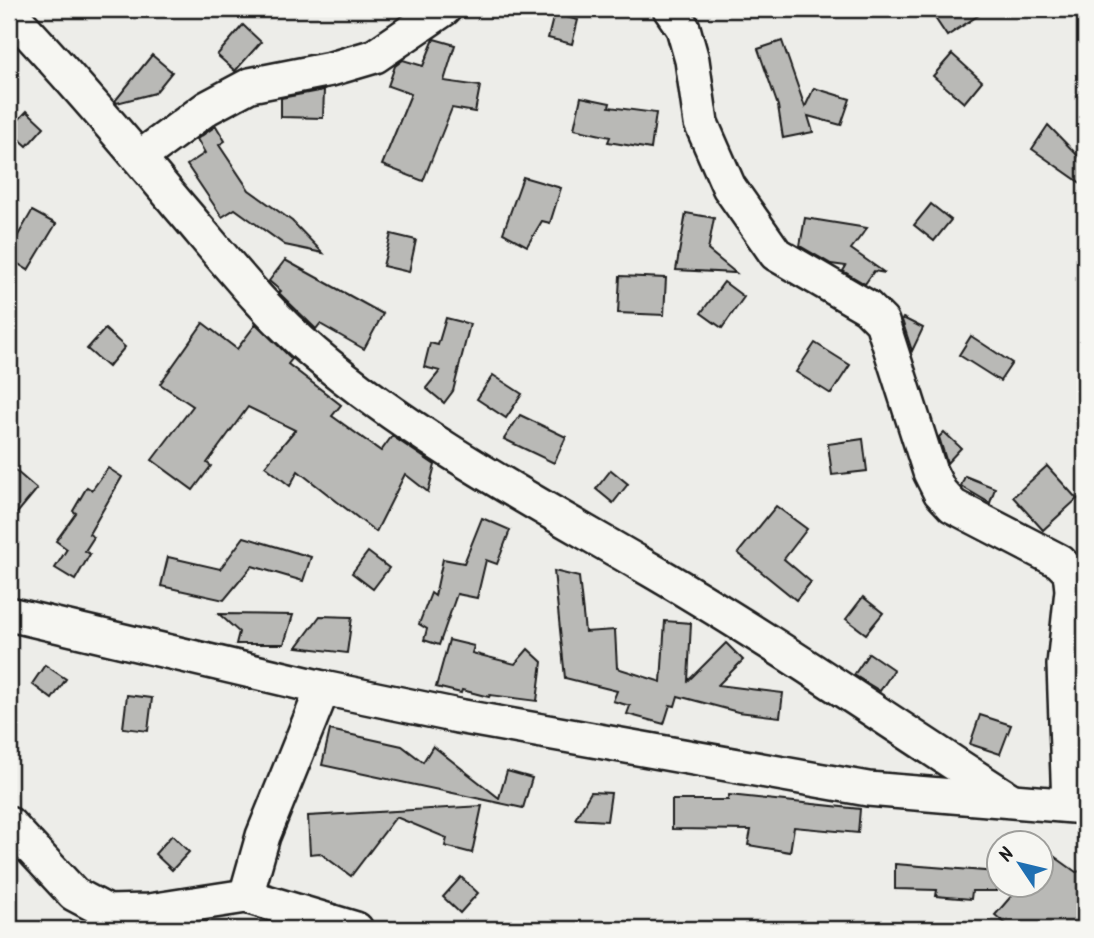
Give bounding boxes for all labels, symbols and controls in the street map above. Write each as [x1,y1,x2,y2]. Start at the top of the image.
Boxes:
north arrow [986,830,1056,900]
text: N [992,842,1023,869]

